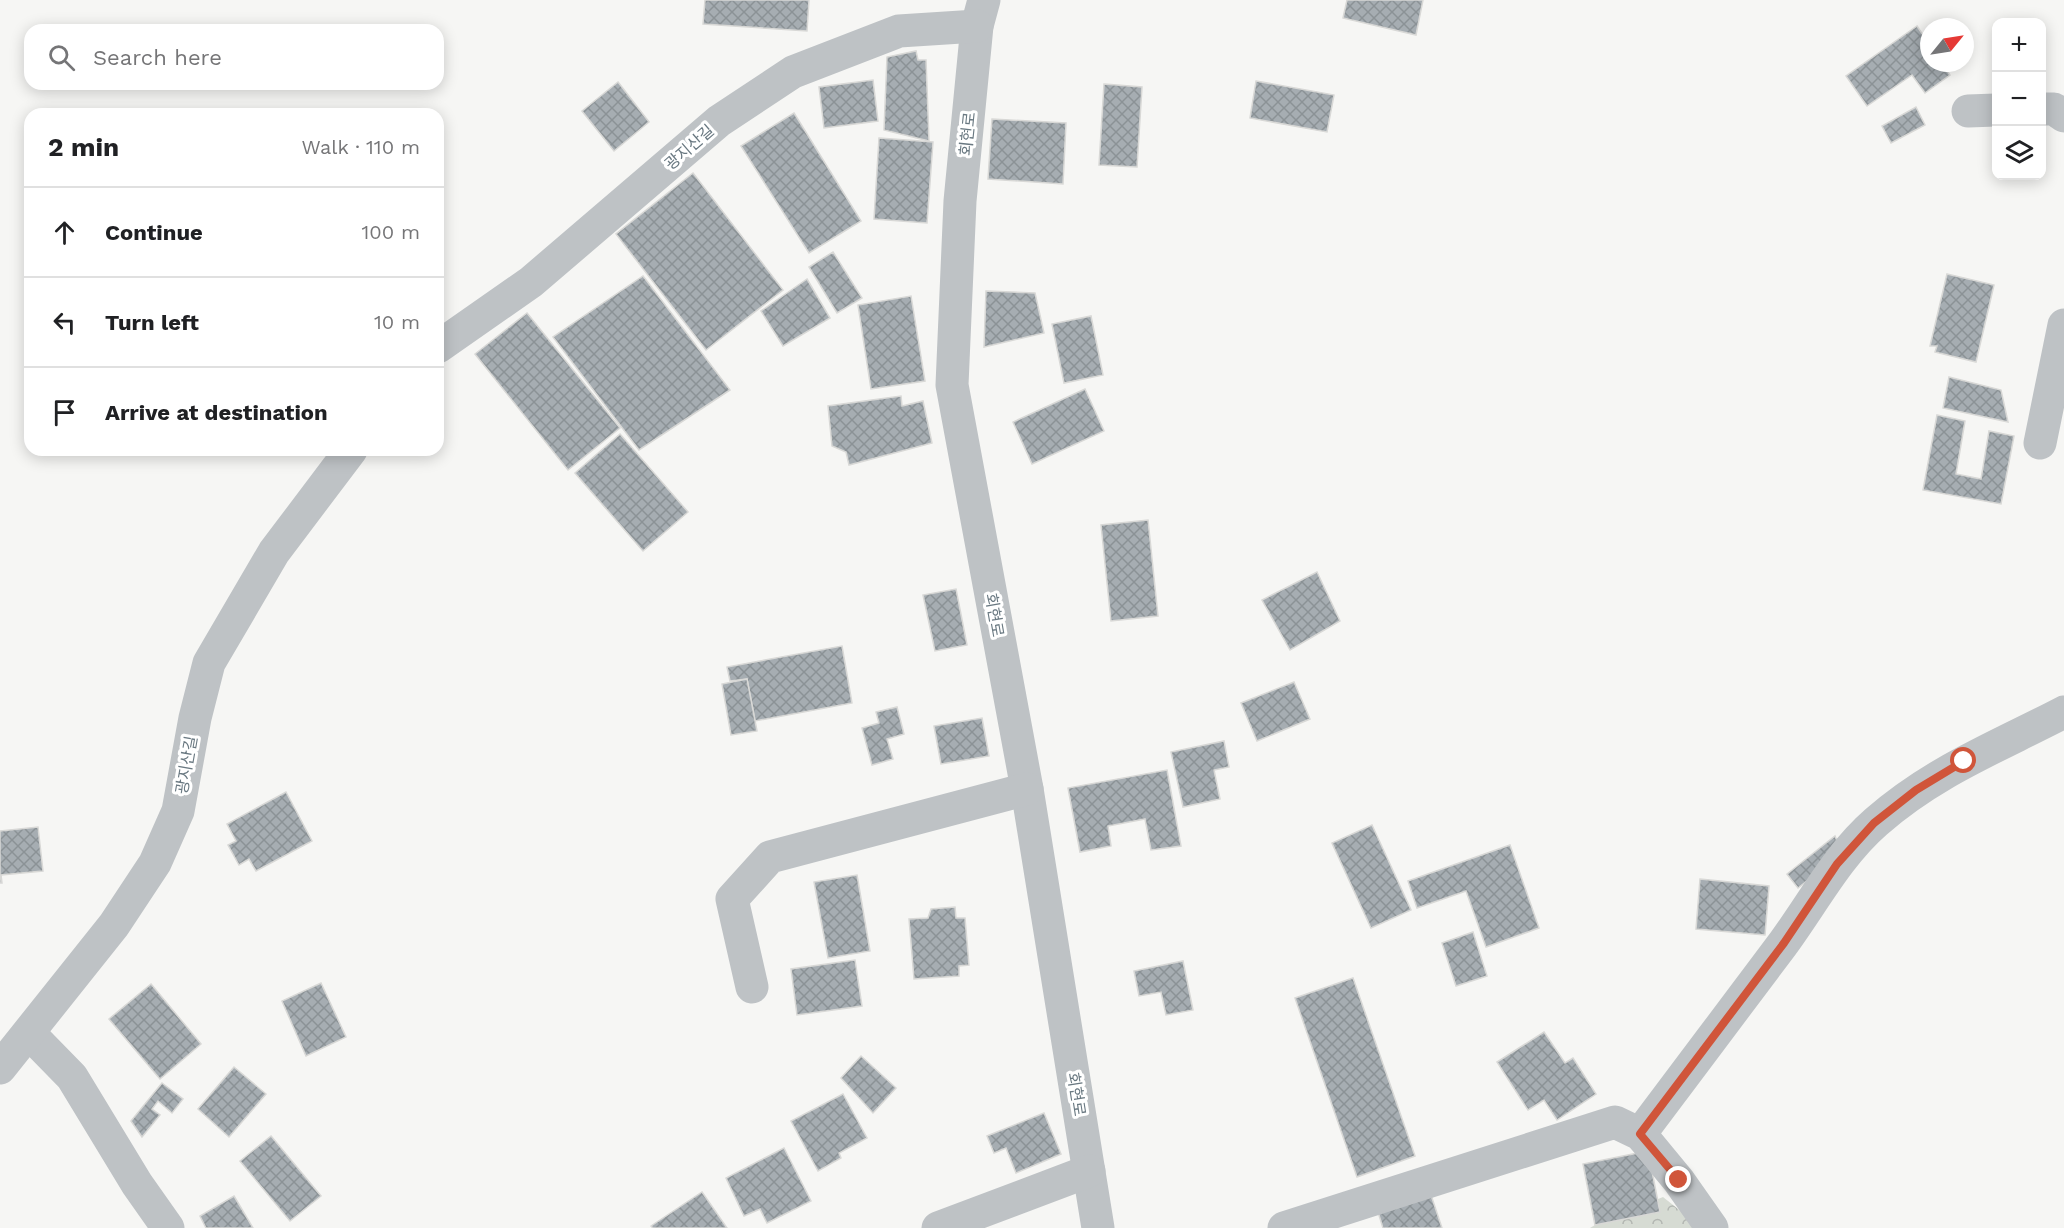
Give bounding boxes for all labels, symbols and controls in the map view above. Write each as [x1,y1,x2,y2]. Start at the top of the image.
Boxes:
north arrow [1920,18,1974,72]
map controls [1992,18,2046,180]
button: + [1992,18,2046,72]
search box [24,24,444,90]
icon: search [45,41,78,74]
text: Search here [93,45,222,70]
button: − [1992,72,2046,126]
street label: 회현로 [956,111,979,157]
street label: 광지산길 [661,121,718,174]
button: layers [1992,126,2046,180]
text: 2 min [48,132,119,162]
text: Walk · 110 m [302,135,420,159]
icon: ahead [48,216,81,249]
text: Continue [105,220,203,245]
text: 100 m [361,220,420,244]
icon: left [48,306,81,339]
text: Turn left [105,310,199,335]
text: 10 m [374,310,420,334]
icon: arrive [48,396,81,429]
text: Arrive at destination [105,400,328,425]
street label: 회현로 [981,592,1008,639]
street label: 광지산길 [172,734,201,796]
route start [1950,747,1976,773]
street label: 회현로 [1064,1071,1089,1118]
route end [1665,1166,1691,1192]

